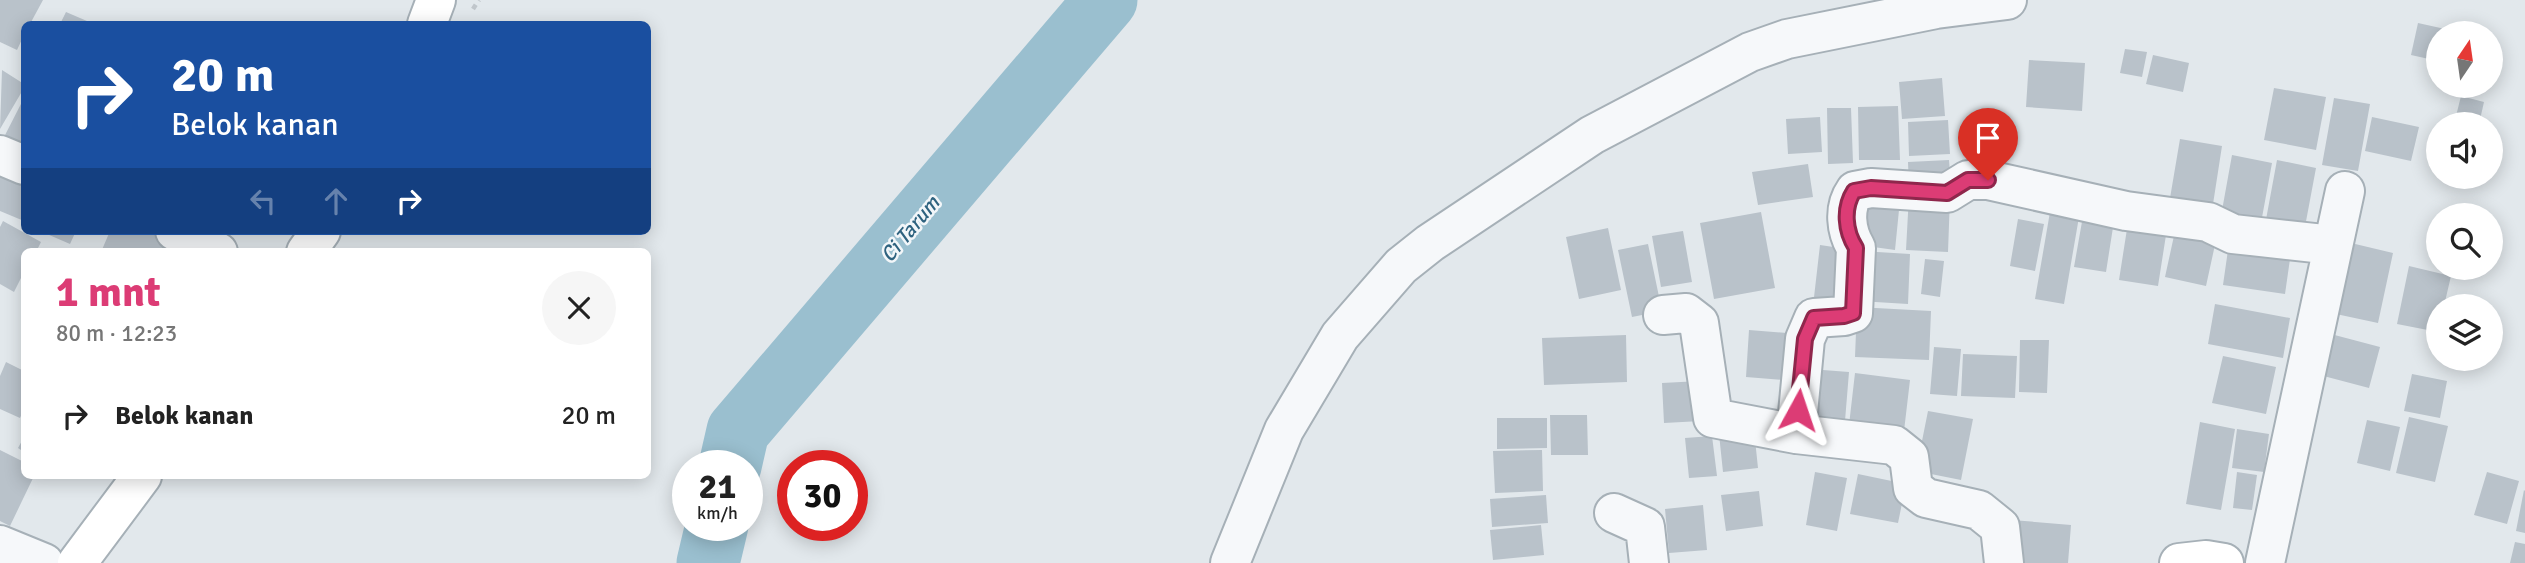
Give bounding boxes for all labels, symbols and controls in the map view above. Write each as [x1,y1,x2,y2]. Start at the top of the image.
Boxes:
north arrow [2426,21,2502,98]
map controls [2426,21,2503,371]
text: 20 m [171,45,274,105]
icon: right [56,49,147,140]
text: Belok kanan [171,105,339,144]
pin [1958,108,2018,180]
button: sound [2426,112,2503,189]
icon: arrive [1969,119,2007,157]
icon: left [244,182,282,220]
icon: ahead [317,182,355,220]
icon: right [390,182,428,220]
water label: Ci Tarum [875,190,946,267]
button: search [2426,203,2503,280]
text: 1 mnt [56,267,161,318]
button: close [542,271,616,345]
button: layers [2426,294,2503,371]
text: 80 m · 12:23 [56,319,177,348]
position arrow [1761,373,1835,447]
icon: right [56,397,94,435]
text: Belok kanan [115,400,253,432]
text: 20 m [561,400,616,432]
speed limit sign: 30 [777,450,868,541]
text: 21 [699,465,736,508]
text: km/h [697,502,738,524]

